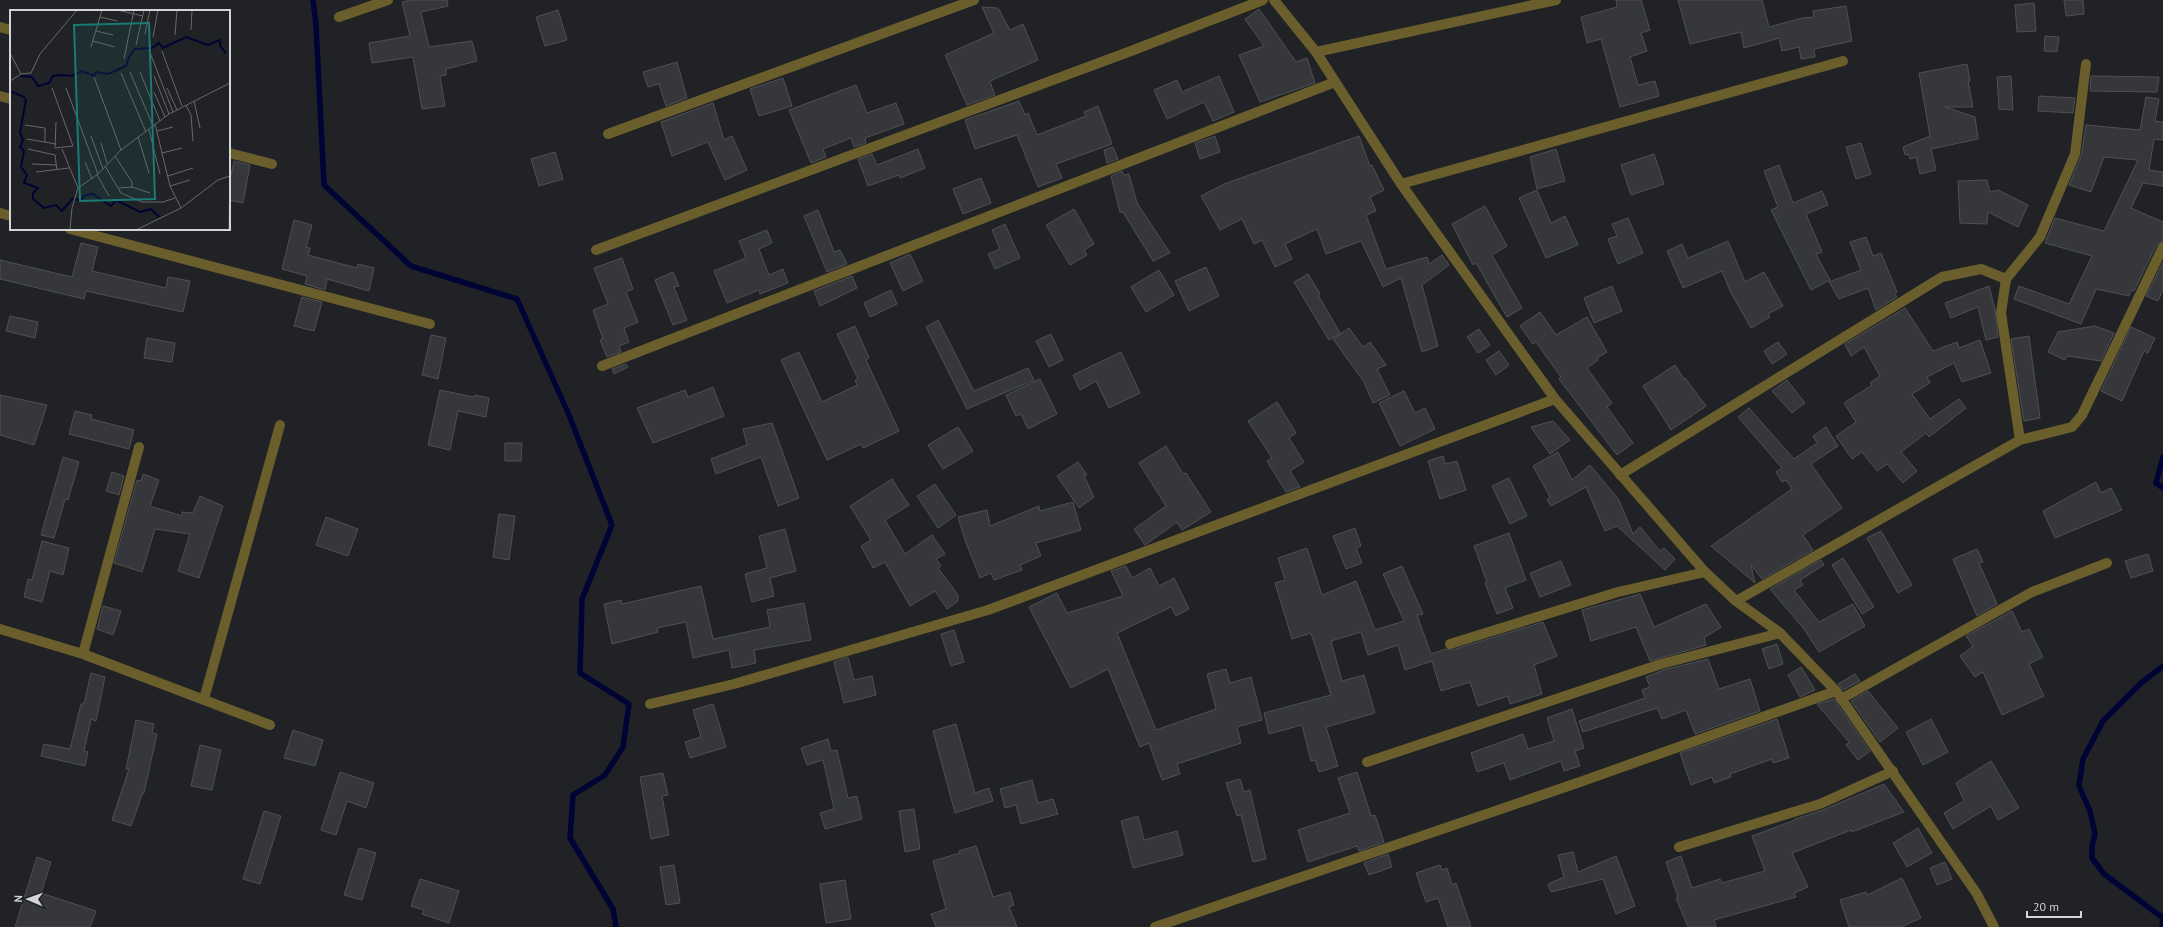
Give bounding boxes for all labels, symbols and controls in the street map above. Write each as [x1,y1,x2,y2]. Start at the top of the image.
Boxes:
inset map [10,10,230,230]
north arrow [8,879,48,919]
scale bar [2027,893,2081,919]
text: N [11,895,25,903]
text: 20 m [2033,899,2059,914]

